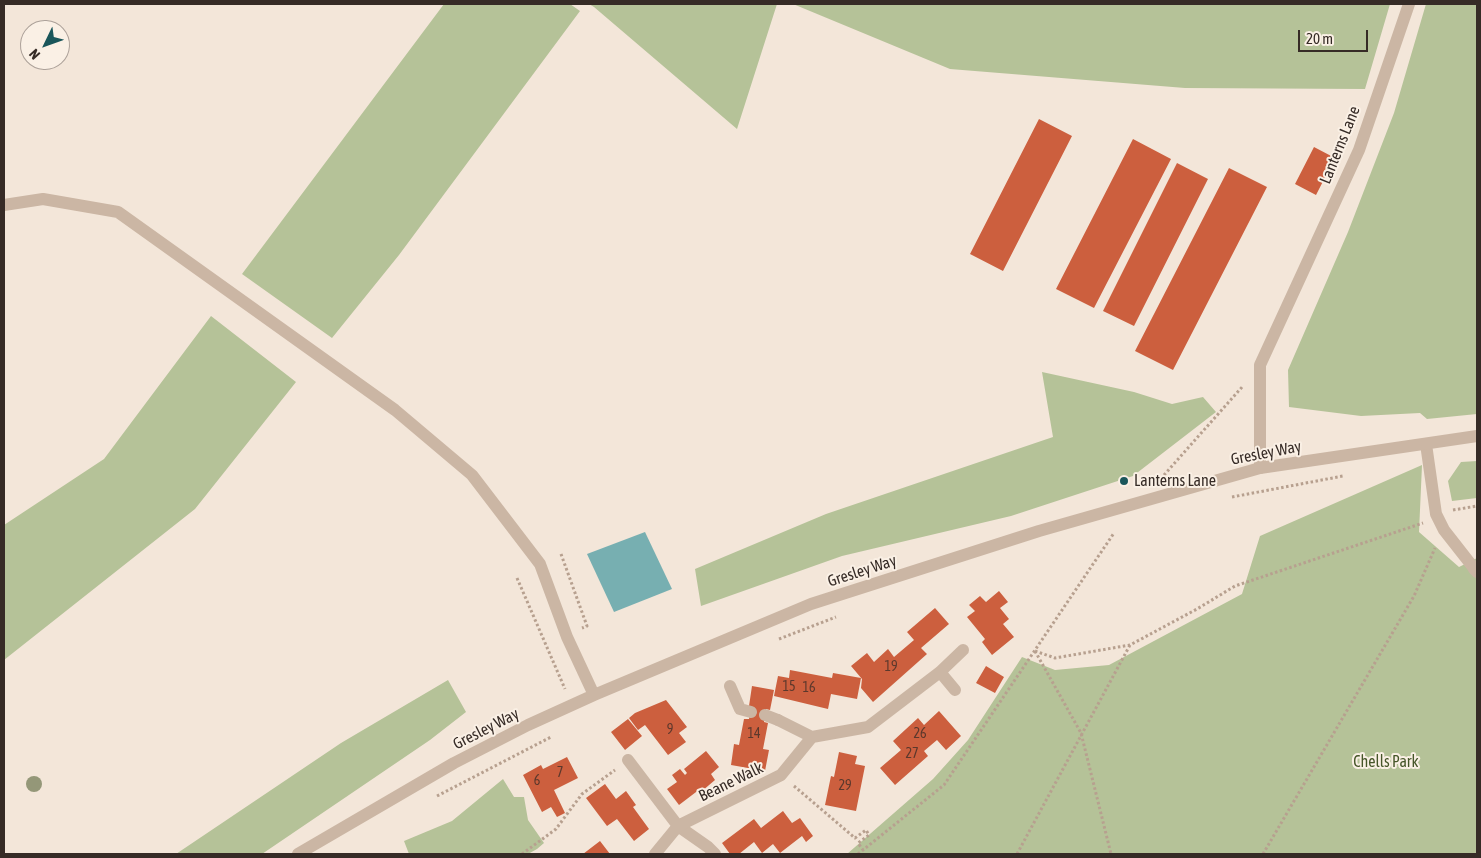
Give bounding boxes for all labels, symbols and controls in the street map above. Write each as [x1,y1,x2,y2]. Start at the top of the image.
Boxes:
north arrow [20,20,70,70]
scale bar [1301,20,1371,52]
text: 20 m [1306,30,1333,47]
text: N [26,46,43,63]
street label: Lanterns Lane [1316,103,1364,187]
street label: Gresley Way [1229,437,1303,469]
place label: Lanterns Lane [1134,471,1216,491]
marker: Lanterns Lane [1118,475,1130,487]
street label: Gresley Way [825,551,899,591]
house number: 19 [884,659,898,675]
house number: 15 [782,679,796,695]
house number: 16 [802,680,816,696]
street label: Gresley Way [450,704,522,754]
house number: 9 [667,722,673,738]
house number: 14 [747,726,761,742]
house number: 26 [913,726,927,742]
house number: 27 [905,746,919,762]
park label: Chells Park [1353,752,1419,772]
street label: Beane Walk [696,758,766,806]
house number: 7 [557,765,563,781]
house number: 6 [534,773,540,789]
house number: 29 [838,778,852,794]

